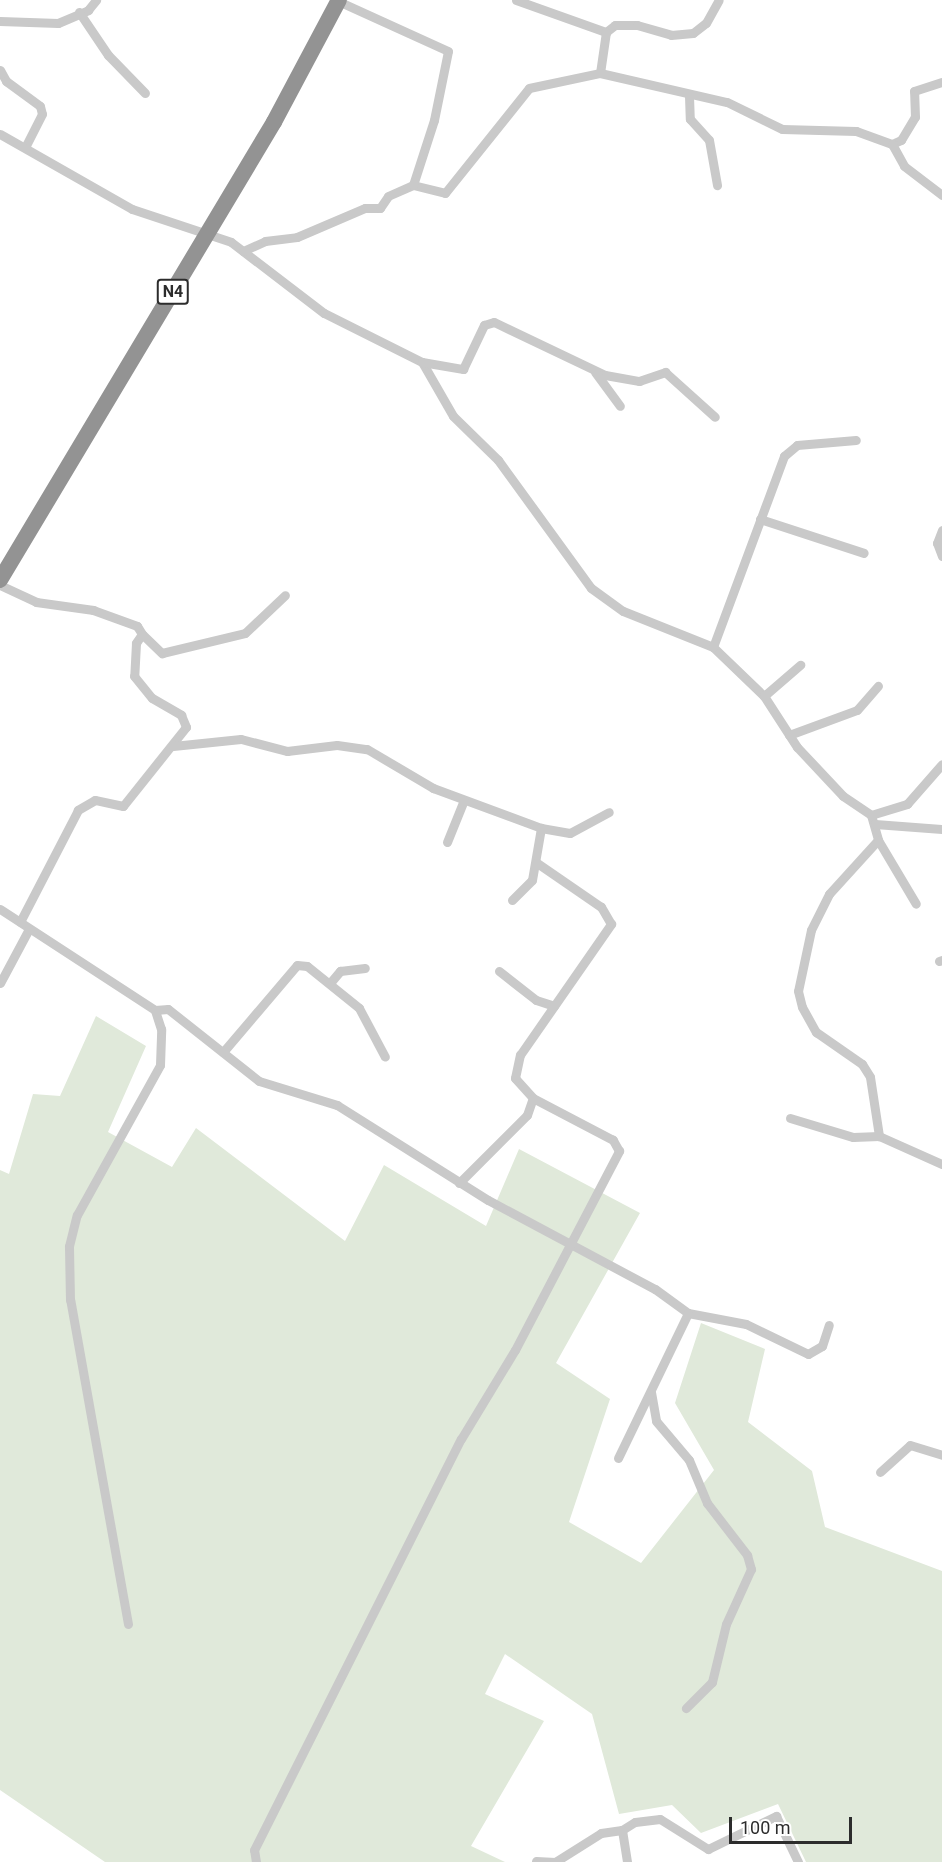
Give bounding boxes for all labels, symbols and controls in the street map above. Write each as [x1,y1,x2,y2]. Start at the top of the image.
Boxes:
road number: N4 [156,279,190,305]
scale bar [732,1805,855,1843]
text: 100 m [740,1817,791,1838]

